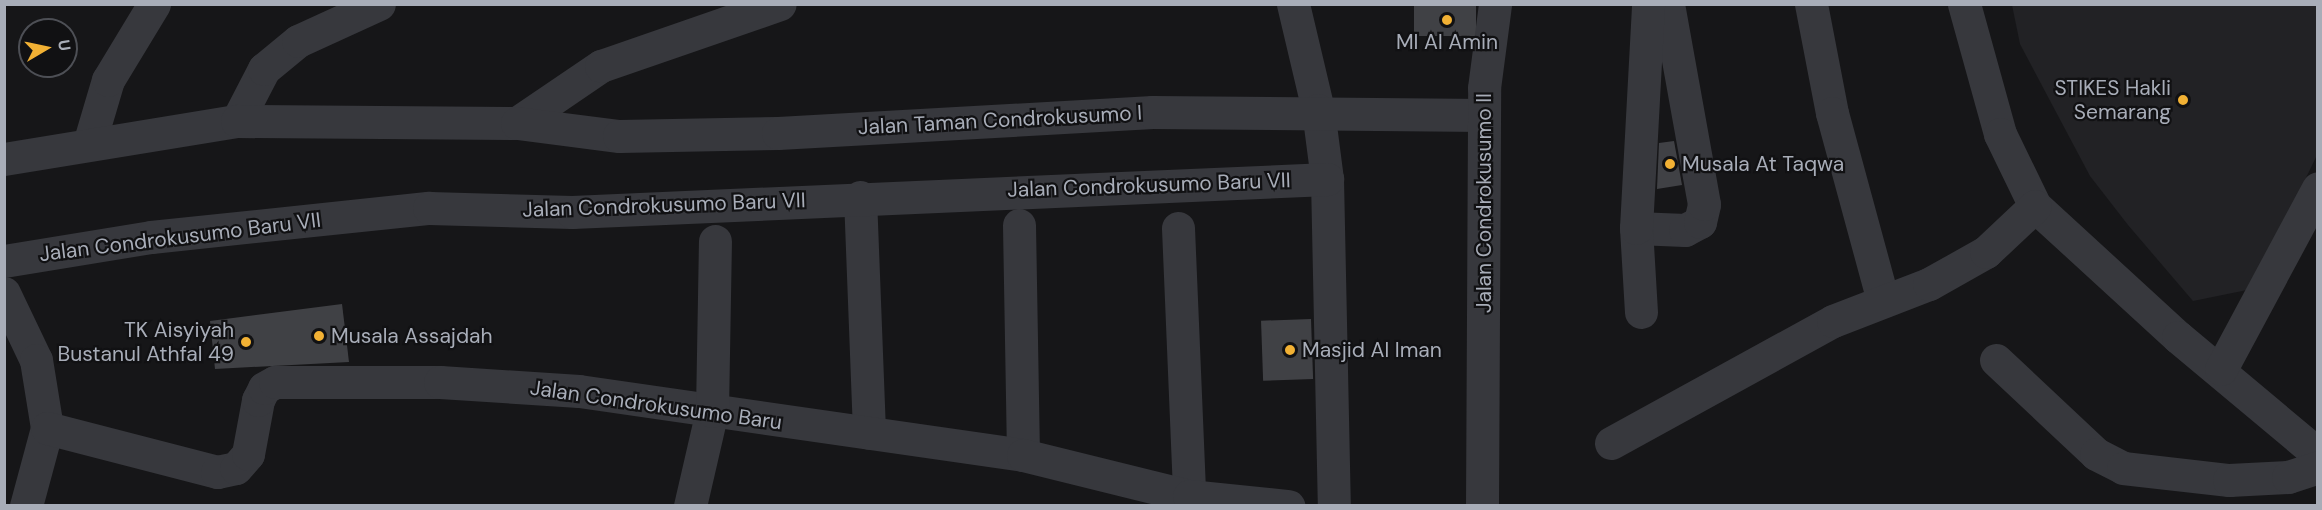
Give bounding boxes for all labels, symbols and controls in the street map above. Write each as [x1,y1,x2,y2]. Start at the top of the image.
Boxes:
marker: MI Al Amin [1440,13,1454,27]
north arrow [18,18,78,78]
place label: MI Al Amin [1396,29,1498,55]
text: U [53,38,76,52]
place label: STIKES Hakli Semarang [2055,75,2171,125]
street label: Jalan Condrokusumo II [1471,93,1497,313]
marker: STIKES Hakli Semarang [2176,93,2190,107]
street label: Jalan Taman Condrokusumo I [857,100,1143,140]
place label: Musala At Taqwa [1682,151,1844,177]
marker: Musala At Taqwa [1663,157,1677,171]
street label: Jalan Condrokusumo Baru VII [1007,167,1291,203]
street label: Jalan Condrokusumo Baru VII [522,187,806,223]
street label: Jalan Condrokusumo Baru VII [38,207,322,267]
place label: TK Aisyiyah Bustanul Athfal 49 [57,317,234,367]
place label: Musala Assajdah [331,323,493,349]
marker: Musala Assajdah [312,329,326,343]
marker: TK Aisyiyah Bustanul Athfal 49 [239,335,253,349]
place label: Masjid Al Iman [1302,337,1442,363]
marker: Masjid Al Iman [1283,343,1297,357]
street label: Jalan Condrokusumo Baru [528,375,784,435]

